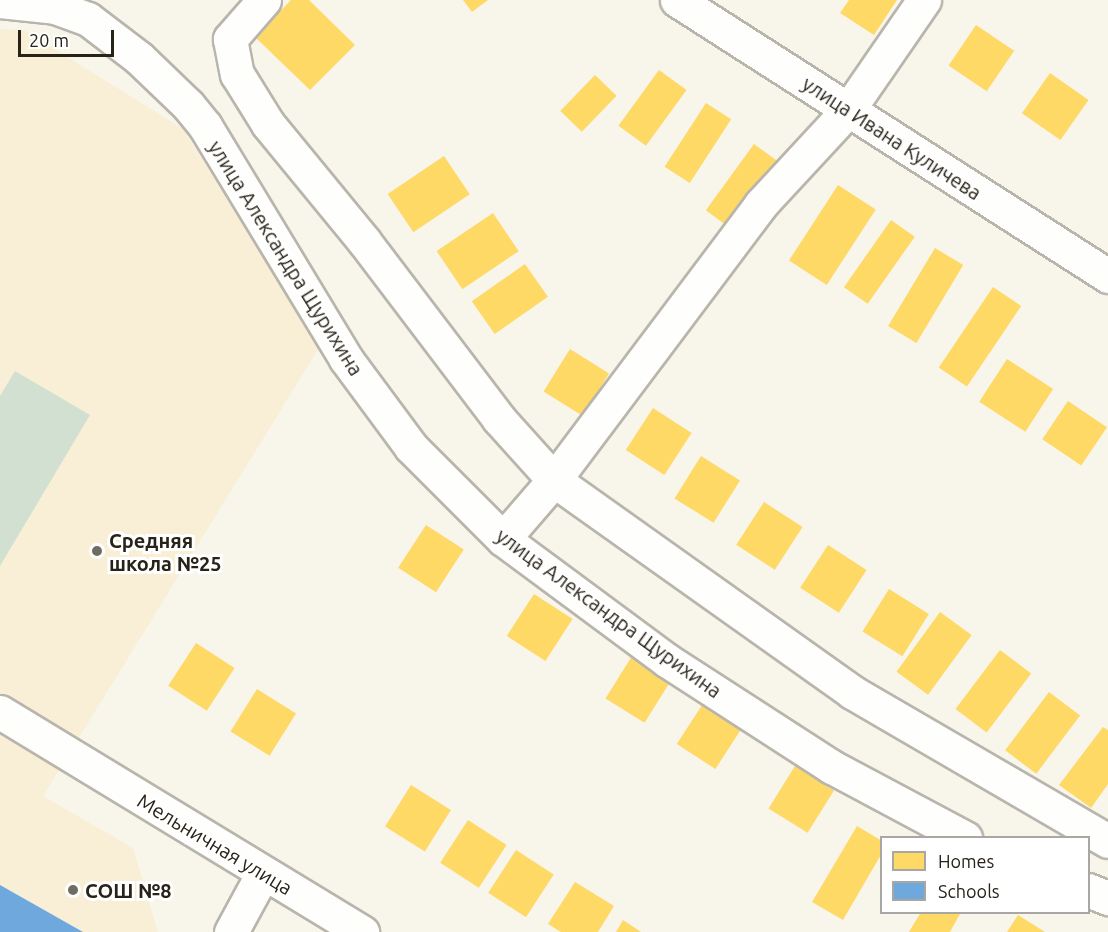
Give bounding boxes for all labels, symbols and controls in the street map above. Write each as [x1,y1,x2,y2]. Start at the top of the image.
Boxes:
scale bar [21,18,117,56]
text: 20 m [29,30,69,50]
street label: улица Ивана Куличева [798,71,986,205]
street label: улица Александра Щурихина [204,136,368,380]
street label: улица Александра Щурихина [492,523,726,703]
place label: Средняя школа №25 [109,528,222,575]
marker: Средняя школа №25 [90,544,104,558]
street label: Мельничная улица [133,788,297,900]
legend [880,836,1090,914]
text: Homes [938,851,994,871]
place label: СОШ №8 [85,878,172,902]
text: Schools [938,881,1000,901]
marker: СОШ №8 [66,883,80,897]

